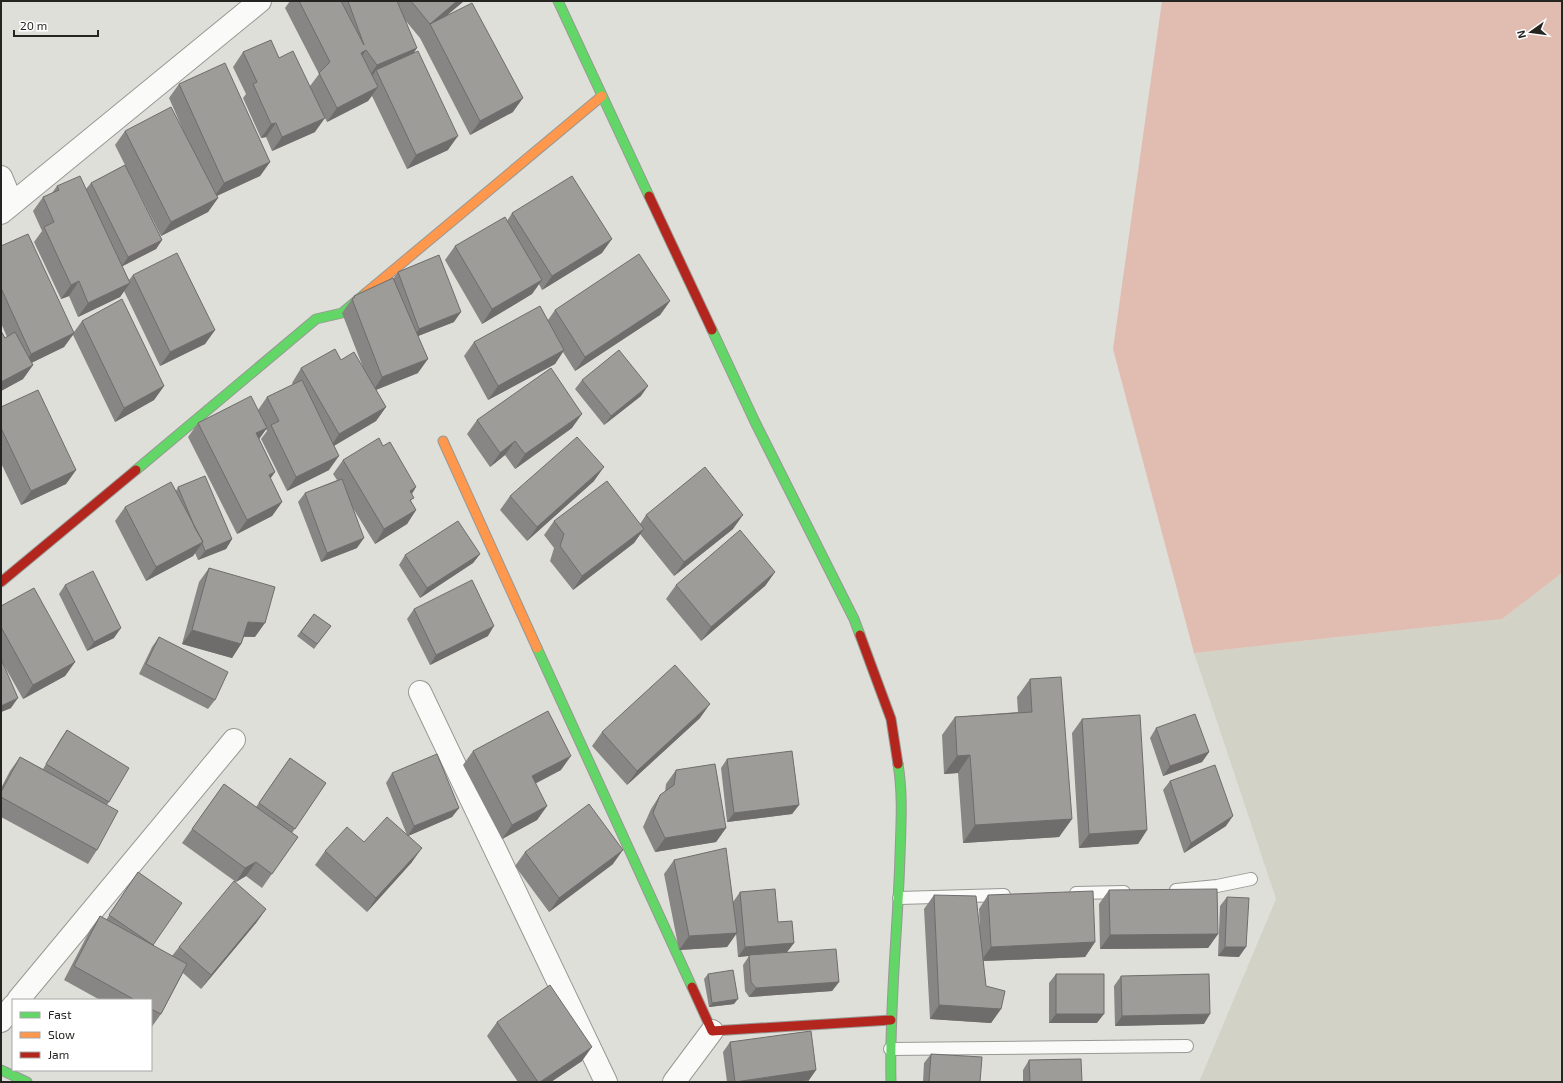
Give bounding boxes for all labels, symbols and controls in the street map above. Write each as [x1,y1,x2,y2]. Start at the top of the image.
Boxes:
scale bar [14,12,98,38]
north arrow [1511,12,1551,52]
text: 20 m [20,18,47,32]
text: N [1514,29,1528,40]
legend [12,999,152,1071]
text: Fast [48,1007,72,1021]
text: Slow [48,1027,75,1041]
text: Jam [48,1047,69,1061]

